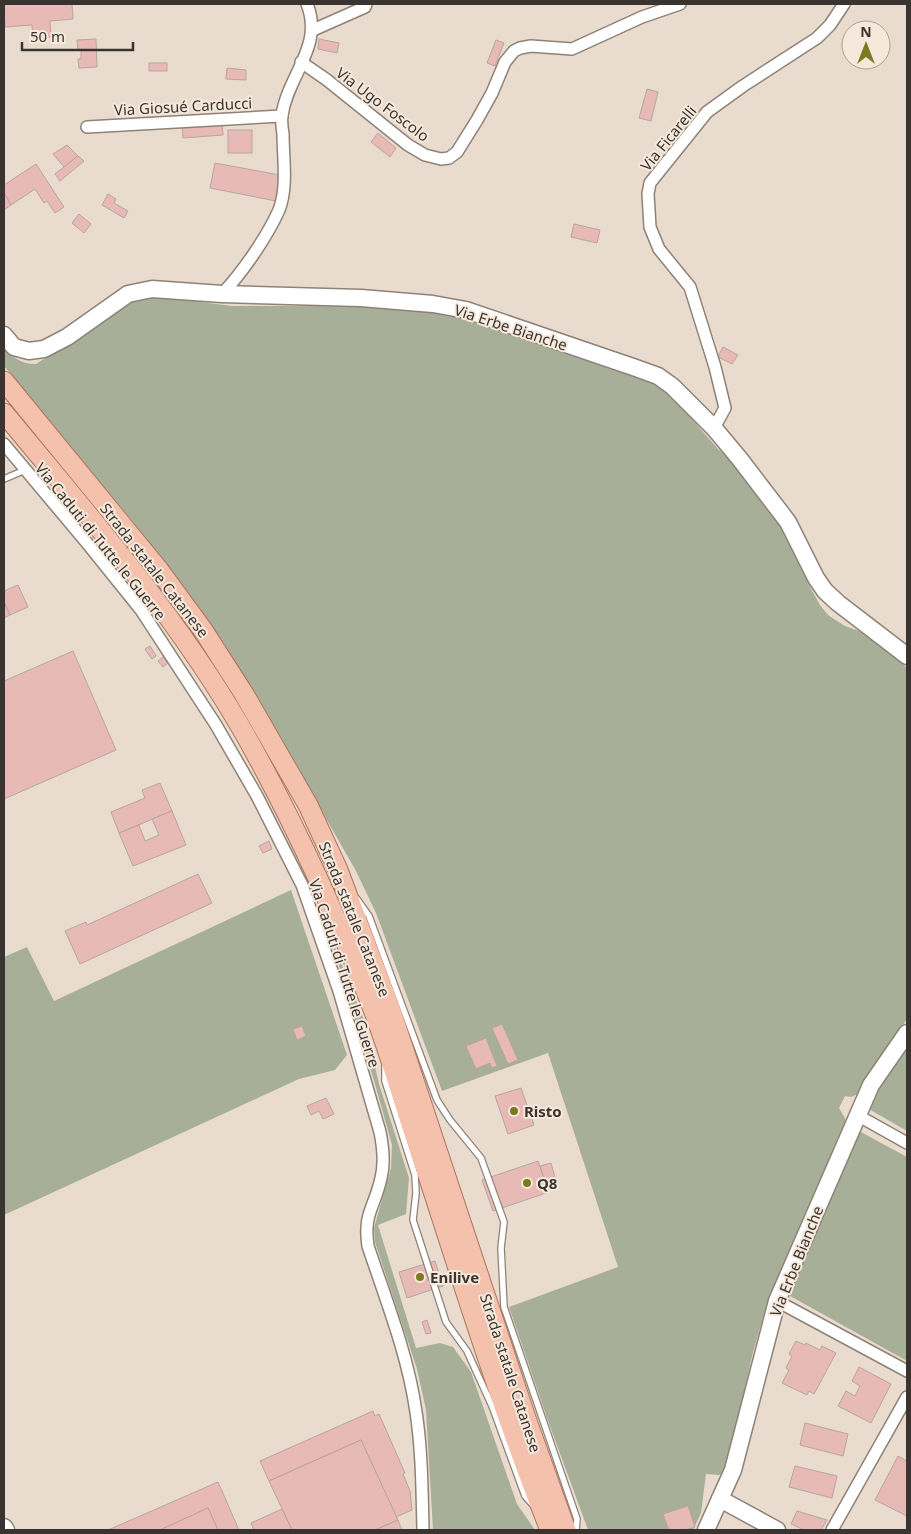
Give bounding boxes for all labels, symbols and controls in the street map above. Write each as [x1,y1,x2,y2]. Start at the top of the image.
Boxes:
scale bar [22,20,134,52]
north arrow [841,20,891,70]
text: N [860,22,872,41]
text: 50 m [30,26,65,46]
street label: Via Ugo Foscolo [332,62,434,146]
street label: Via Giosué Carducci [113,92,253,120]
street label: Via Ficarelli [636,101,700,175]
street label: Via Erbe Bianche [452,299,570,355]
street label: Via Caduti di Tutte le Guerre [31,458,171,624]
street label: Strada statale Catanese [96,499,214,641]
street label: Strada statale Catanese [315,838,395,1000]
street label: Via Caduti di Tutte le Guerre [305,876,385,1070]
place label: Risto [524,1101,562,1121]
marker: Risto [508,1105,520,1117]
place label: Q8 [537,1173,558,1193]
marker: Q8 [521,1177,533,1189]
street label: Via Erbe Bianche [765,1203,827,1319]
place label: Enilive [430,1267,479,1287]
marker: Enilive [414,1271,426,1283]
street label: Strada statale Catanese [476,1291,546,1455]

